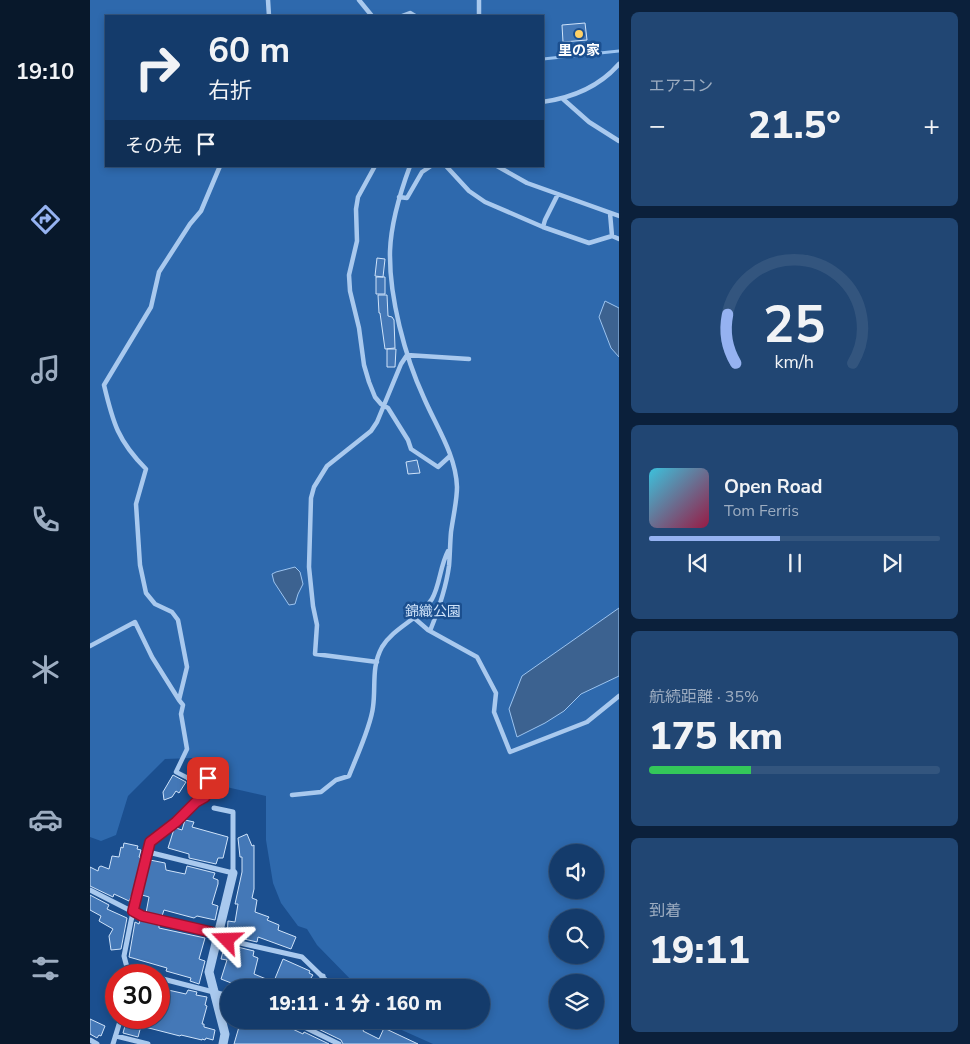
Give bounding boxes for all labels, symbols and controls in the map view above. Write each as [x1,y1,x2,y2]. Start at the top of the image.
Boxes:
text: 60 m [208,27,290,74]
marker: 里の家 [573,28,585,40]
icon: right [125,35,190,100]
place label: 里の家 [558,41,600,60]
text: 19:10 [16,57,74,87]
text: エアコン [649,75,713,97]
text: 右折 [208,76,252,106]
text: 21.5° [748,100,841,151]
text: − [649,107,666,145]
text: + [923,107,940,145]
icon: arrive [192,130,220,158]
text: その先 [125,133,182,159]
icon: directions [28,202,63,237]
text: 25 [763,289,826,360]
text: km/h [775,350,814,374]
icon: music [28,352,63,387]
text: Open Road [724,474,822,500]
text: Tom Ferris [724,500,799,522]
icon: phone [28,502,63,537]
icon: previous [684,549,712,577]
icon: pause [781,549,809,577]
icon: next [878,549,906,577]
park label: 錦織公園 [405,602,461,621]
icon: climate [28,652,63,687]
text: 航続距離 · 35% [649,686,759,708]
text: 175 km [649,711,783,762]
pin [187,757,229,799]
icon: arrive [194,764,222,792]
icon: car [28,802,63,837]
map controls [549,844,604,1029]
button: sound [549,844,604,899]
text: 到着 [649,900,681,922]
button: search [549,909,604,964]
position arrow [200,913,252,965]
text: 19:11 [649,925,750,976]
icon: filters [28,951,63,986]
speed limit sign: 30 [105,964,170,1029]
button: layers [549,974,604,1029]
text: 19:11 · 1 分 · 160 m [268,991,442,1017]

